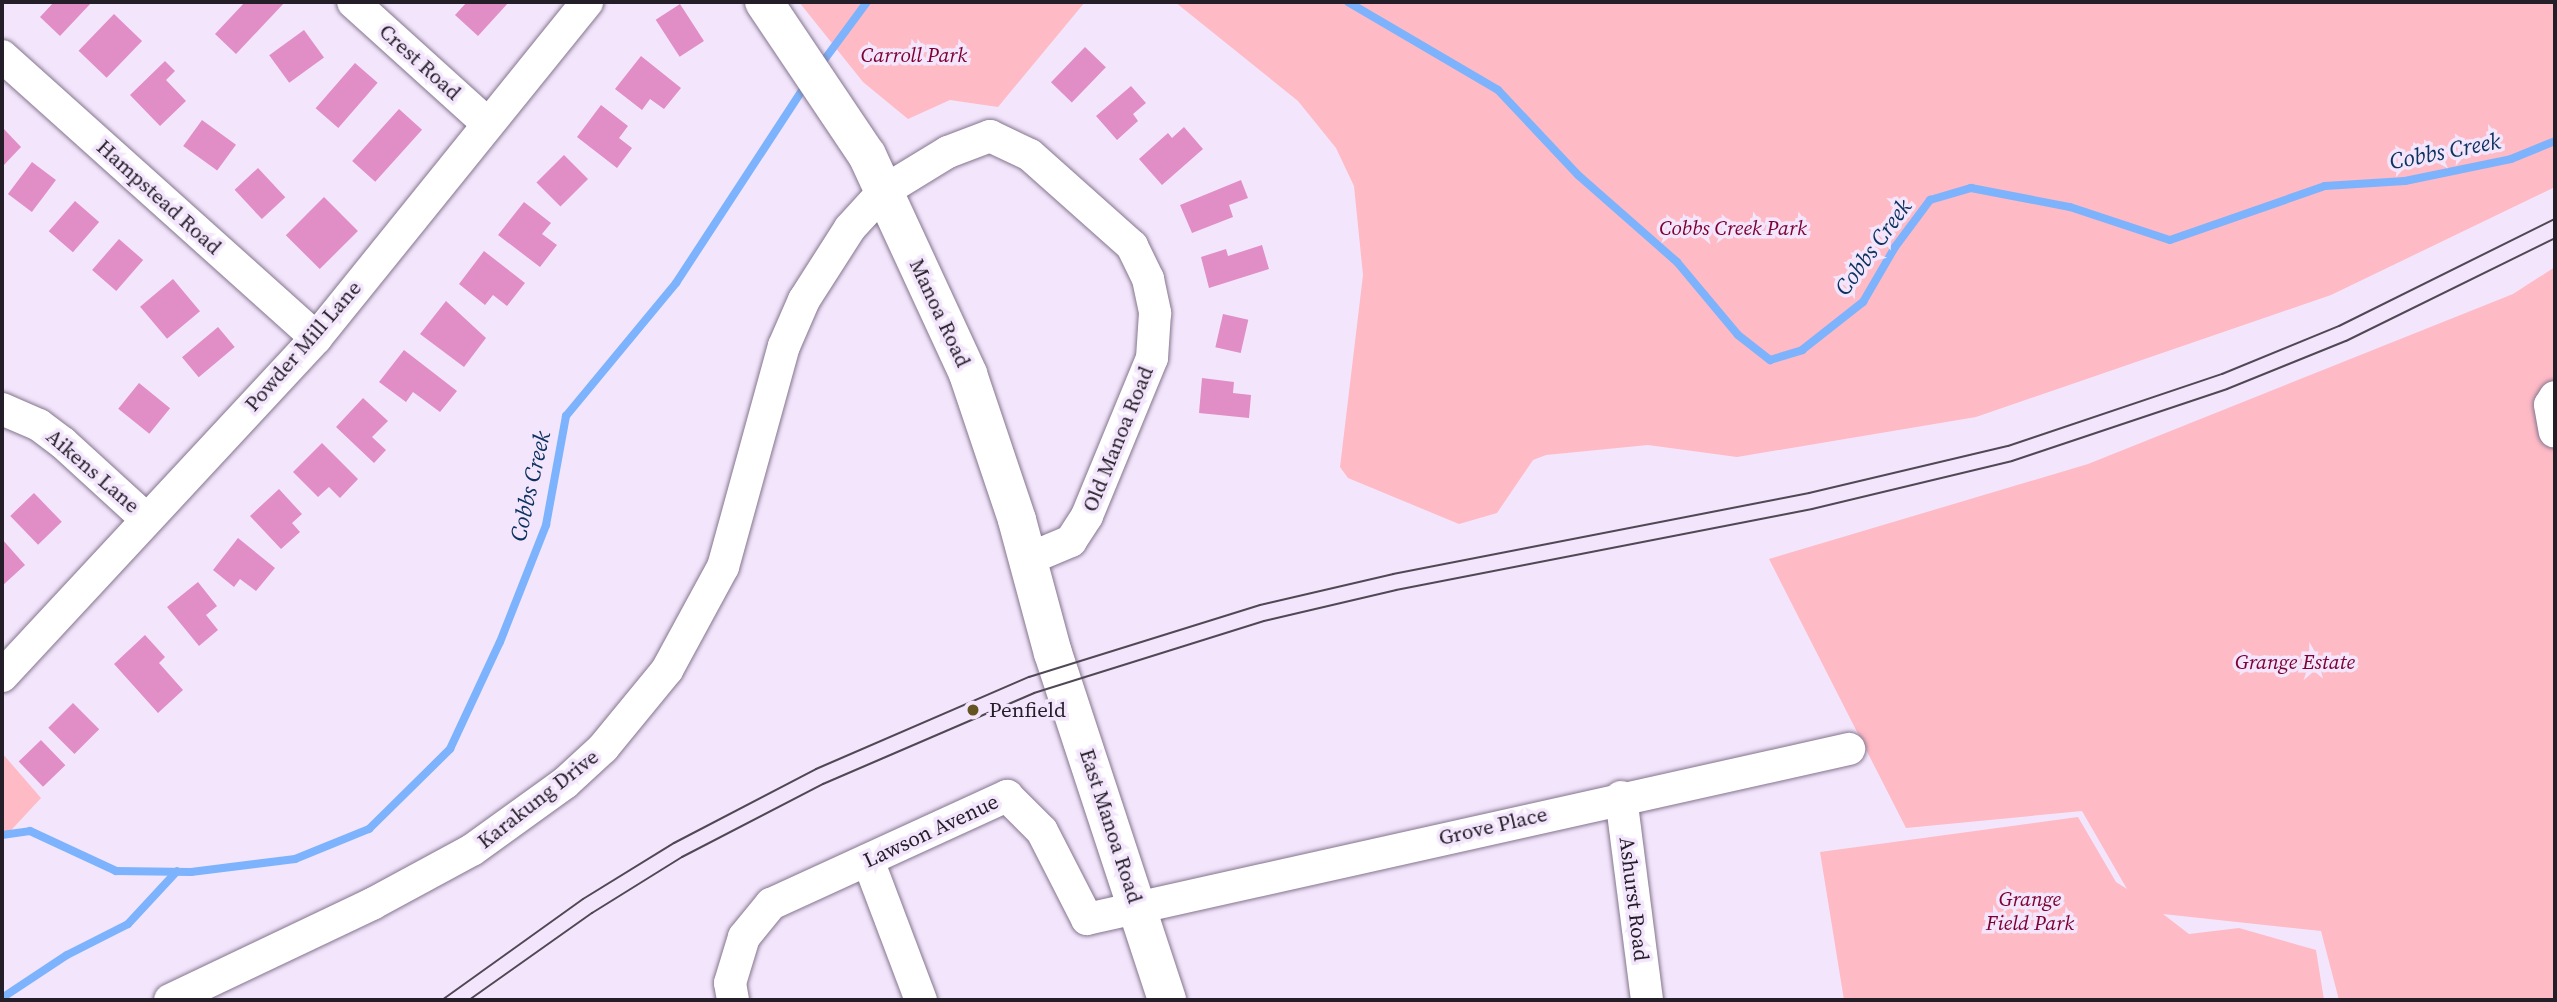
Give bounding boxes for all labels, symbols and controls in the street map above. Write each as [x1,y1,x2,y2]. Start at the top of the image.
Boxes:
street label: Crest Road [374,19,466,105]
park label: Carroll Park [861,42,967,68]
water label: Cobbs Creek [2387,127,2503,175]
street label: Hampstead Road [91,134,227,260]
water label: Cobbs Creek [1829,193,1917,301]
park label: Cobbs Creek Park [1659,215,1807,241]
street label: Manoa Road [904,255,976,371]
street label: Powder Mill Lane [239,276,367,416]
street label: Old Manoa Road [1077,363,1159,515]
street label: Aikens Lane [41,424,145,518]
water label: Cobbs Creek [504,428,556,544]
park label: Grange Estate [2235,649,2355,675]
place label: Penfield [989,697,1066,723]
marker: Penfield [963,700,983,720]
street label: Karakung Drive [472,744,604,854]
street label: East Manoa Road [1074,746,1148,906]
street label: Lawson Avenue [860,789,1002,873]
street label: Grove Place [1436,801,1550,851]
street label: Ashurst Road [1614,836,1654,962]
park label: Grange Field Park [1986,886,2074,936]

